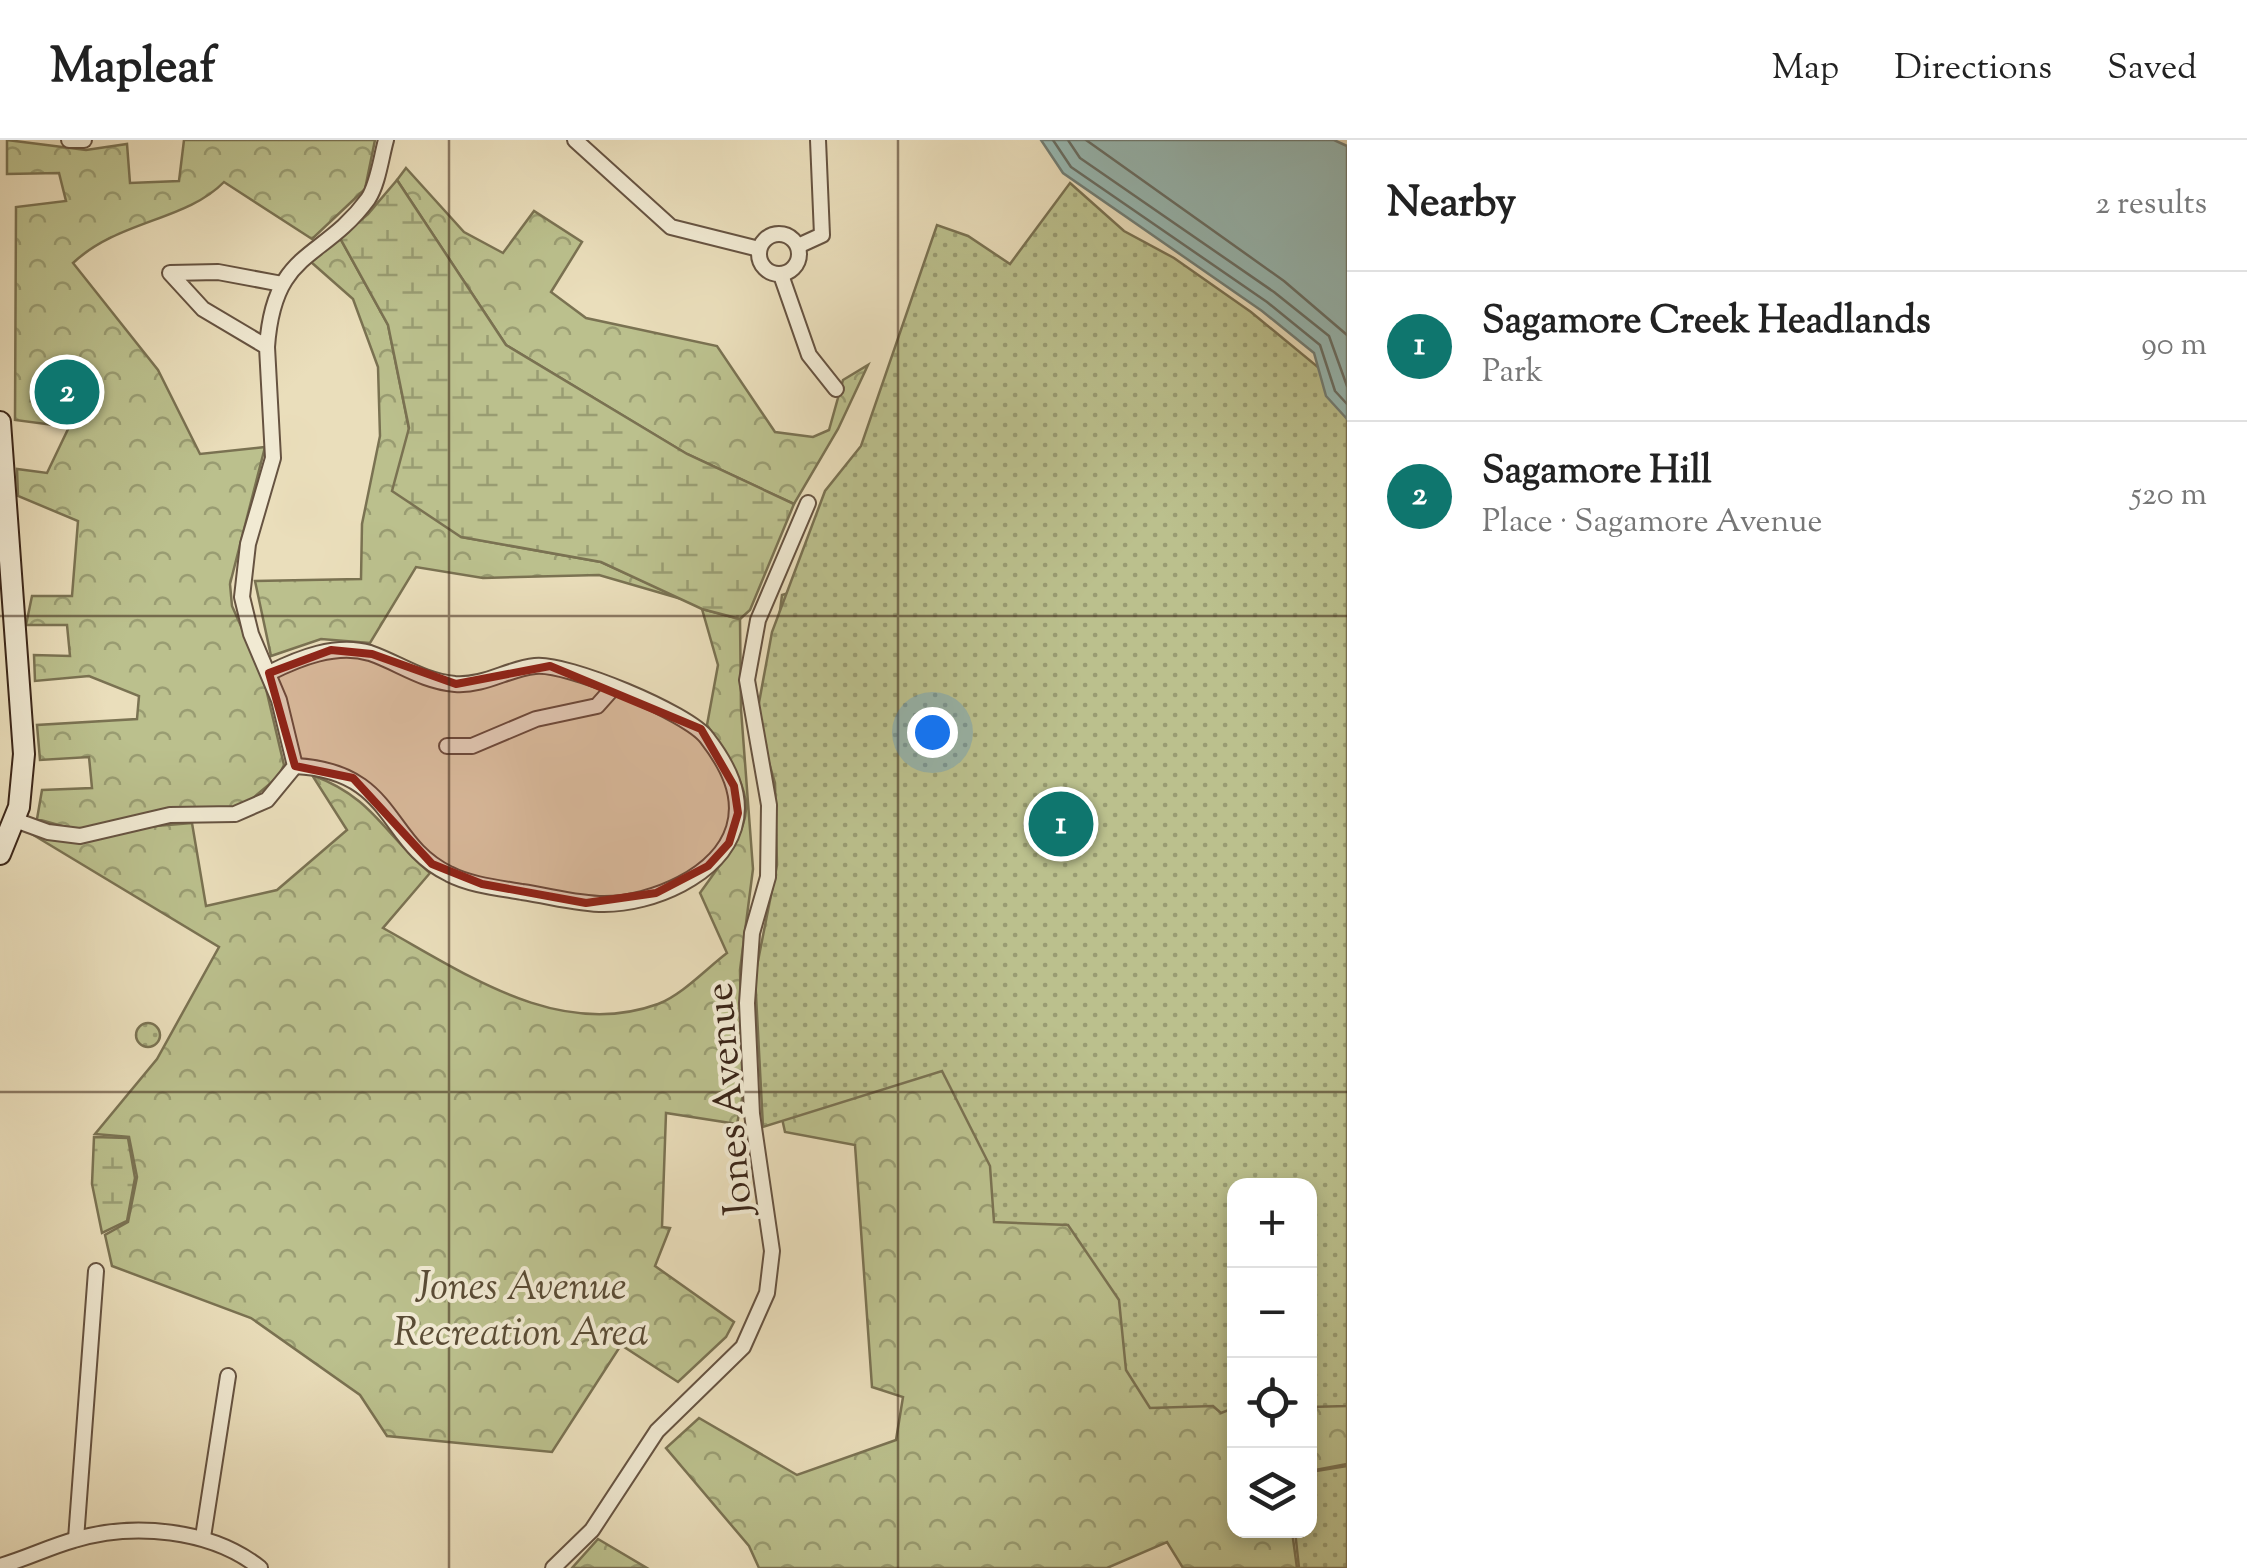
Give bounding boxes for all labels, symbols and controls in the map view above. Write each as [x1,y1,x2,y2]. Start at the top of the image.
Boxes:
text: Mapleaf [50,35,216,104]
text: Map [1772,44,1839,95]
text: Directions [1894,44,2052,95]
text: Saved [2107,44,2197,95]
text: Nearby [1387,175,1516,235]
text: 2 results [2095,182,2207,228]
text: Sagamore Creek Headlands [1482,296,1931,350]
text: 1 [1414,323,1425,369]
text: 90 m [2141,323,2207,369]
text: Park [1482,350,1543,396]
pin: 2 [34,354,100,430]
text: Sagamore Hill [1482,446,1712,500]
text: 2 [1412,473,1427,519]
text: 520 m [2131,473,2207,519]
text: Place · Sagamore Avenue [1482,500,1822,546]
your location [907,707,958,758]
pin: 1 [1028,786,1094,862]
street label: Jones Avenue [693,980,770,1219]
map controls [1227,1178,1317,1538]
button: + [1227,1178,1317,1268]
park label: Jones Avenue Recreation Area [394,1261,648,1364]
button: − [1227,1268,1317,1358]
button: locate [1227,1358,1317,1448]
button: layers [1227,1448,1317,1538]

